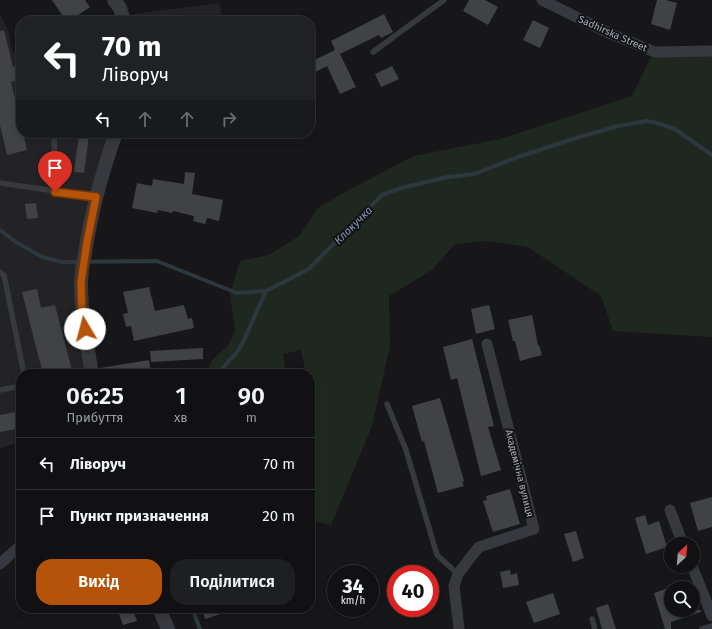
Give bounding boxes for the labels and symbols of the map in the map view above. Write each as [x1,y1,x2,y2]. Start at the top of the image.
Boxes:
street label: Sadhirska Street [576,13,649,55]
pin [38,151,72,192]
water label: Клокучка [332,204,375,247]
position arrow [64,308,106,350]
street label: Академічна вулиця [502,428,537,518]
north arrow [664,537,700,573]
speed limit sign: 40 [387,565,439,617]

